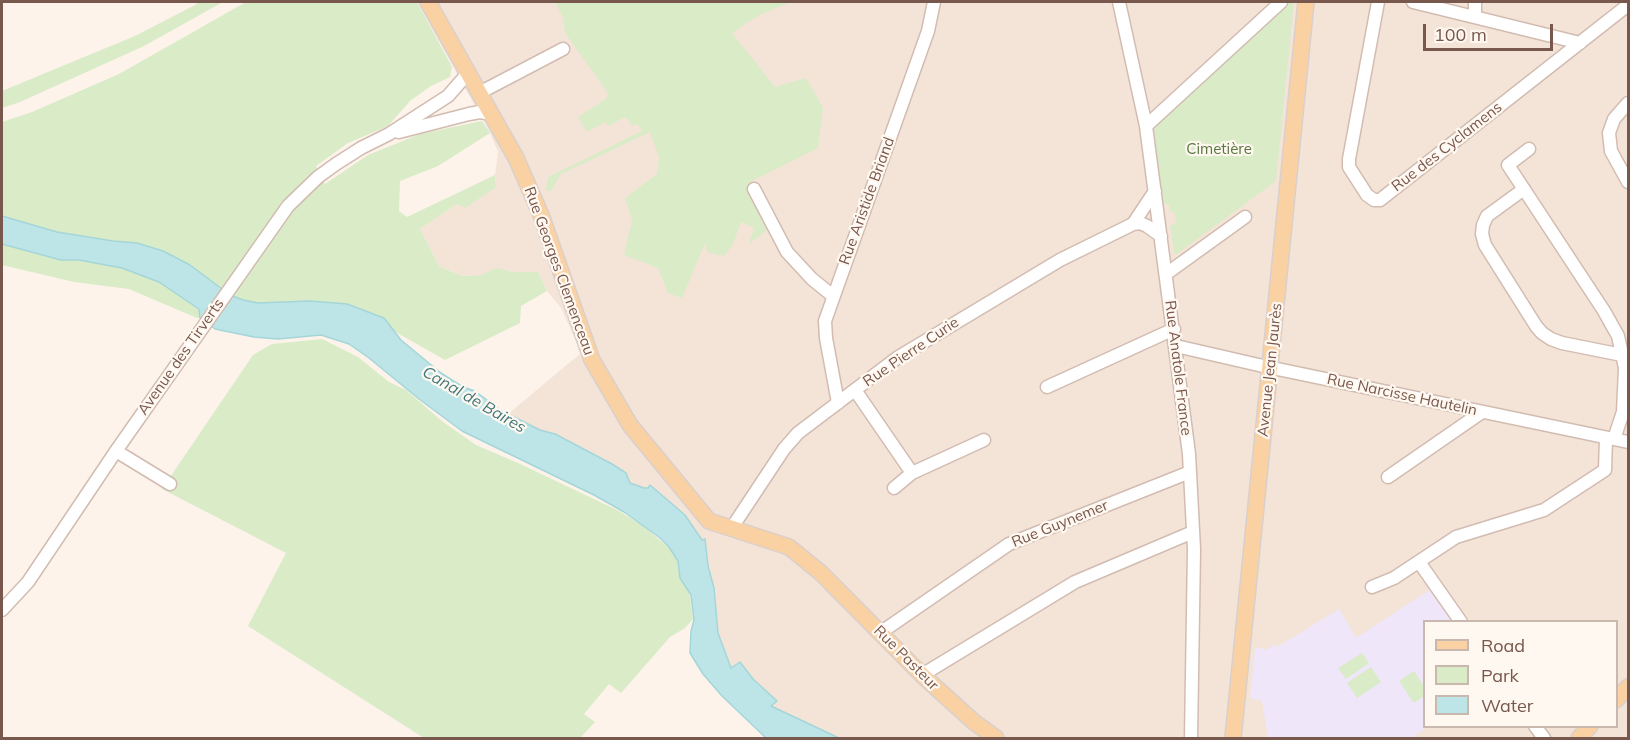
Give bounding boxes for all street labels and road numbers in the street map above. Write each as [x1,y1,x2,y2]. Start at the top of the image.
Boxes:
street label: Rue des Cyclamens [1388,98,1506,196]
street label: Rue Aristide Briand [836,135,898,267]
street label: Rue Georges Clemenceau [520,184,598,358]
street label: Avenue des Tirverts [134,295,228,419]
street label: Rue Anatole France [1161,299,1195,437]
street label: Avenue Jean Jaurès [1254,302,1286,438]
street label: Rue Pierre Curie [860,313,962,391]
street label: Rue Narcisse Hautelin [1325,370,1479,420]
street label: Rue Guynemer [1009,496,1111,552]
street label: Rue Pasteur [870,622,942,694]

